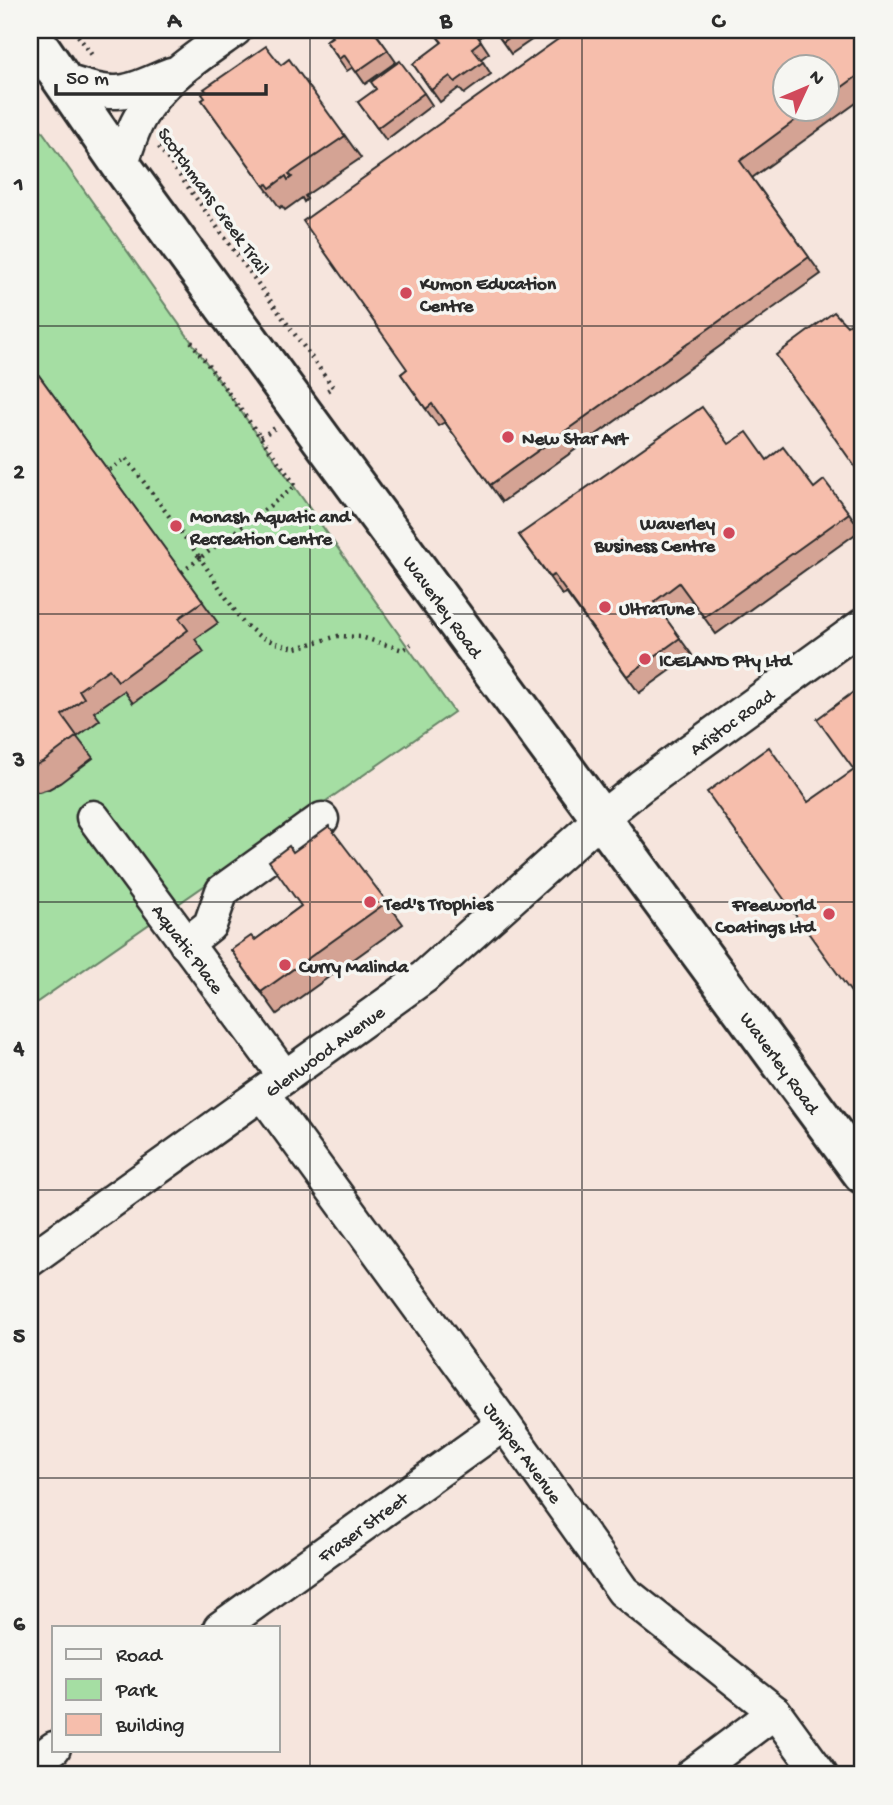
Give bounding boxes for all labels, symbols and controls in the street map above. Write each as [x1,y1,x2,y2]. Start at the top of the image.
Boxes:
text: A [166,9,182,36]
text: B [439,9,453,36]
text: C [712,9,727,36]
scale bar [56,52,266,96]
north arrow [770,52,840,122]
text: N [803,66,828,91]
text: 50 m [66,68,109,93]
street label: Scotchmans Creek Trail [151,124,273,280]
text: 1 [13,172,24,199]
place label: Kumon Education Centre [419,274,557,319]
marker: Kumon Education Centre [398,285,414,301]
marker: New Star Art [500,429,516,445]
place label: New Star Art [522,429,630,452]
text: 2 [13,460,25,487]
place label: Monash Aquatic and Recreation Centre [189,507,352,552]
place label: Waverley Business Centre [594,514,716,559]
marker: Monash Aquatic and Recreation Centre [168,518,184,534]
marker: Waverley Business Centre [721,525,737,541]
street label: Waverley Road [396,552,487,665]
marker: UltraTune [597,599,613,615]
place label: UltraTune [619,599,695,622]
marker: ICELAND Pty Ltd [637,651,653,667]
place label: ICELAND Pty Ltd [659,651,793,674]
street label: Aristoc Road [686,684,781,762]
text: 3 [12,748,25,775]
marker: Ted's Trophies [362,894,378,910]
place label: Ted's Trophies [382,894,494,917]
place label: Freeworld Coatings Ltd [714,895,817,940]
street label: Aquatic Place [145,901,228,1000]
marker: Freeworld Coatings Ltd [821,906,837,922]
marker: Curry Malinda [277,957,293,973]
place label: Curry Malinda [298,957,410,980]
street label: Glenwood Avenue [262,1002,390,1104]
street label: Waverley Road [733,1008,824,1121]
text: 4 [13,1036,25,1063]
text: 5 [13,1324,25,1351]
street label: Juniper Avenue [477,1399,566,1509]
street label: Fraser Street [314,1487,415,1570]
text: 6 [13,1612,26,1639]
legend [52,1626,280,1752]
text: Road [116,1645,164,1670]
text: Park [115,1680,159,1705]
text: Building [115,1715,185,1740]

